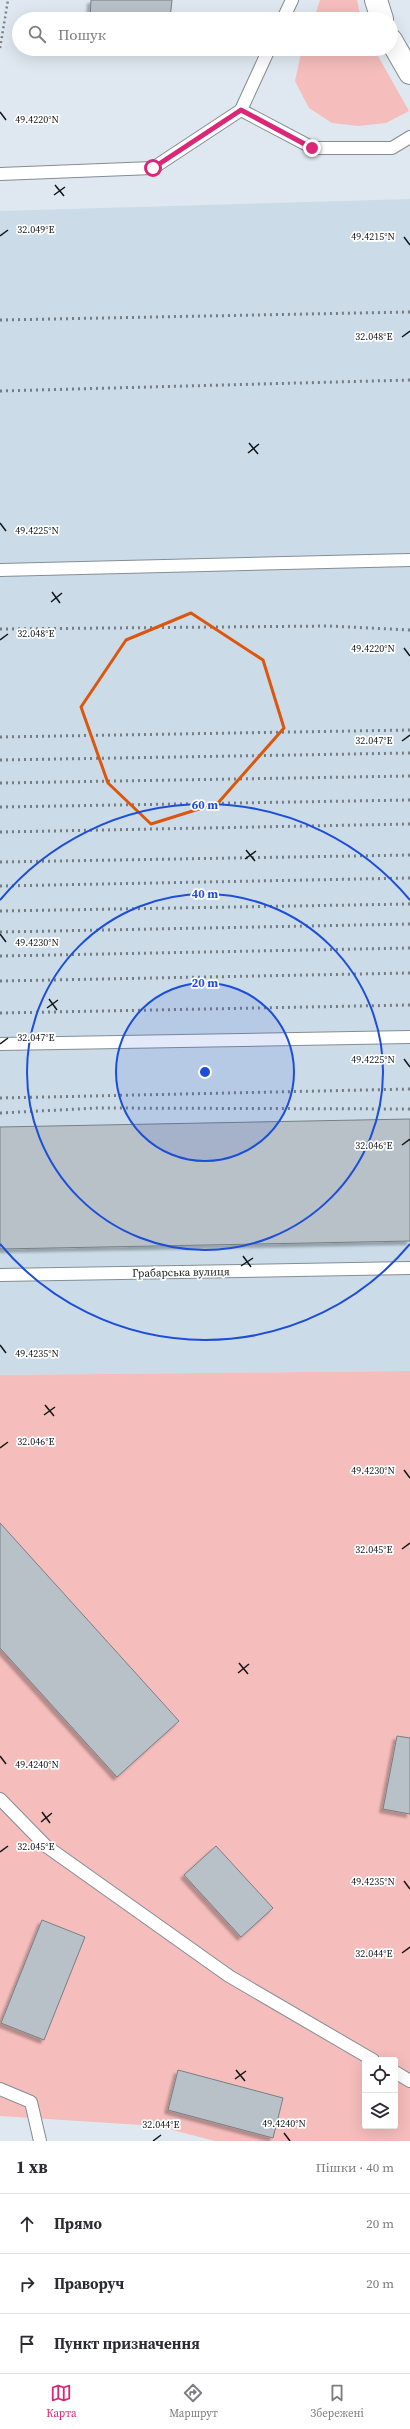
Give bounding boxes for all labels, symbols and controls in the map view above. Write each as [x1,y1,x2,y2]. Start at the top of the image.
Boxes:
search box [12,12,398,56]
icon: search [26,23,48,45]
text: Пошук [58,24,106,45]
text: 49.4220°N [15,113,59,126]
route end [303,139,321,157]
route start [144,159,162,177]
text: 32.049°E [17,223,55,236]
text: 49.4215°N [351,230,395,243]
text: 32.048°E [355,330,393,343]
text: 49.4225°N [15,524,59,537]
text: 32.048°E [17,627,55,640]
text: 49.4220°N [351,642,395,655]
text: 32.047°E [355,734,393,747]
text: 60 m [192,797,218,813]
text: 40 m [192,886,218,902]
text: 49.4230°N [15,936,59,949]
text: 20 m [192,975,218,991]
text: 32.047°E [17,1031,55,1044]
text: 49.4225°N [351,1053,395,1066]
centre of rings [198,1065,212,1079]
text: 32.046°E [355,1139,393,1152]
street label: Грабарська вулиця [132,1264,230,1281]
text: 49.4235°N [15,1347,59,1360]
text: 32.046°E [17,1435,55,1448]
text: 49.4230°N [351,1464,395,1477]
text: 32.045°E [355,1543,393,1556]
text: 49.4240°N [15,1758,59,1771]
text: 32.045°E [17,1840,55,1853]
text: 49.4235°N [351,1875,395,1888]
text: 32.044°E [355,1947,393,1960]
map controls [362,2057,398,2129]
button: locate [362,2057,398,2093]
button: layers [362,2093,398,2129]
text: 49.4240°N [262,2117,306,2130]
text: 32.044°E [142,2118,180,2131]
text: 1 хв [16,2155,48,2179]
text: Пішки · 40 m [316,2159,394,2176]
icon: ahead [16,2213,38,2235]
text: Прямо [54,2213,102,2234]
text: 20 m [366,2215,394,2232]
icon: right [16,2273,38,2295]
text: Праворуч [54,2273,124,2294]
text: 20 m [366,2275,394,2292]
icon: arrive [16,2333,38,2355]
text: Пункт призначення [54,2333,200,2354]
tab: Карта [46,2382,77,2421]
tab: Маршрут [169,2382,218,2421]
tab: Збережені [310,2382,364,2421]

